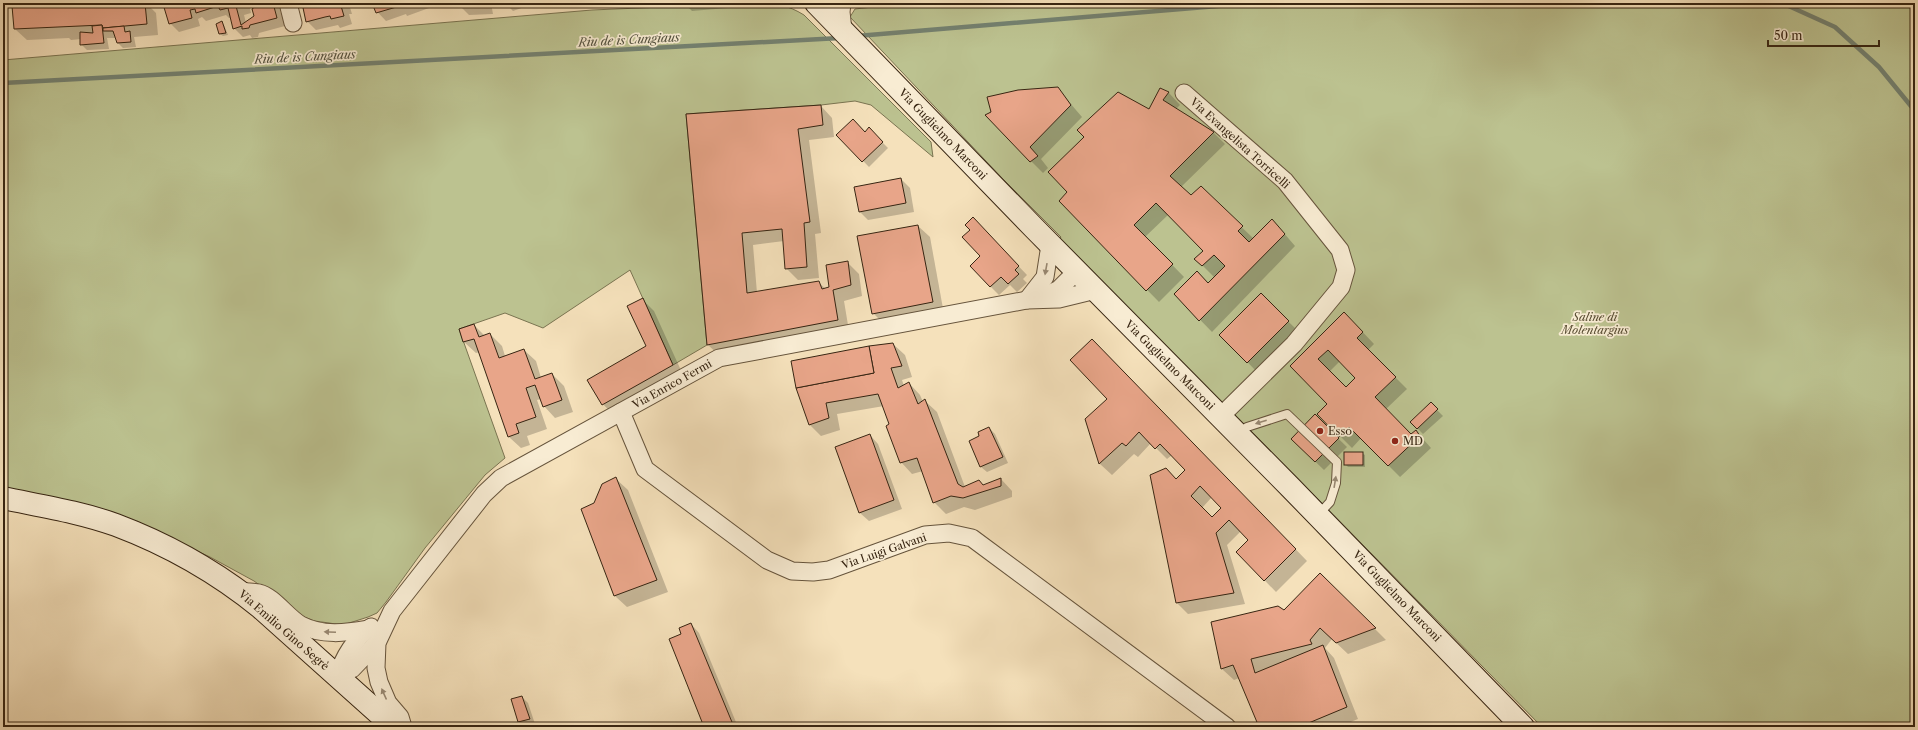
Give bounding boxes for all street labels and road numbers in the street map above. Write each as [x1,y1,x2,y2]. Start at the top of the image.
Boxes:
street label: Via Guglielmo Marconi [895,85,991,183]
street label: Via Evangelista Torricelli [1186,94,1293,192]
street label: Via Guglielmo Marconi [1121,316,1218,413]
street label: Via Enrico Fermi [629,356,715,412]
street label: Via Luigi Galvani [839,530,929,572]
street label: Via Guglielmo Marconi [1349,547,1445,645]
street label: Via Emilio Gino Segrè [235,586,332,673]

